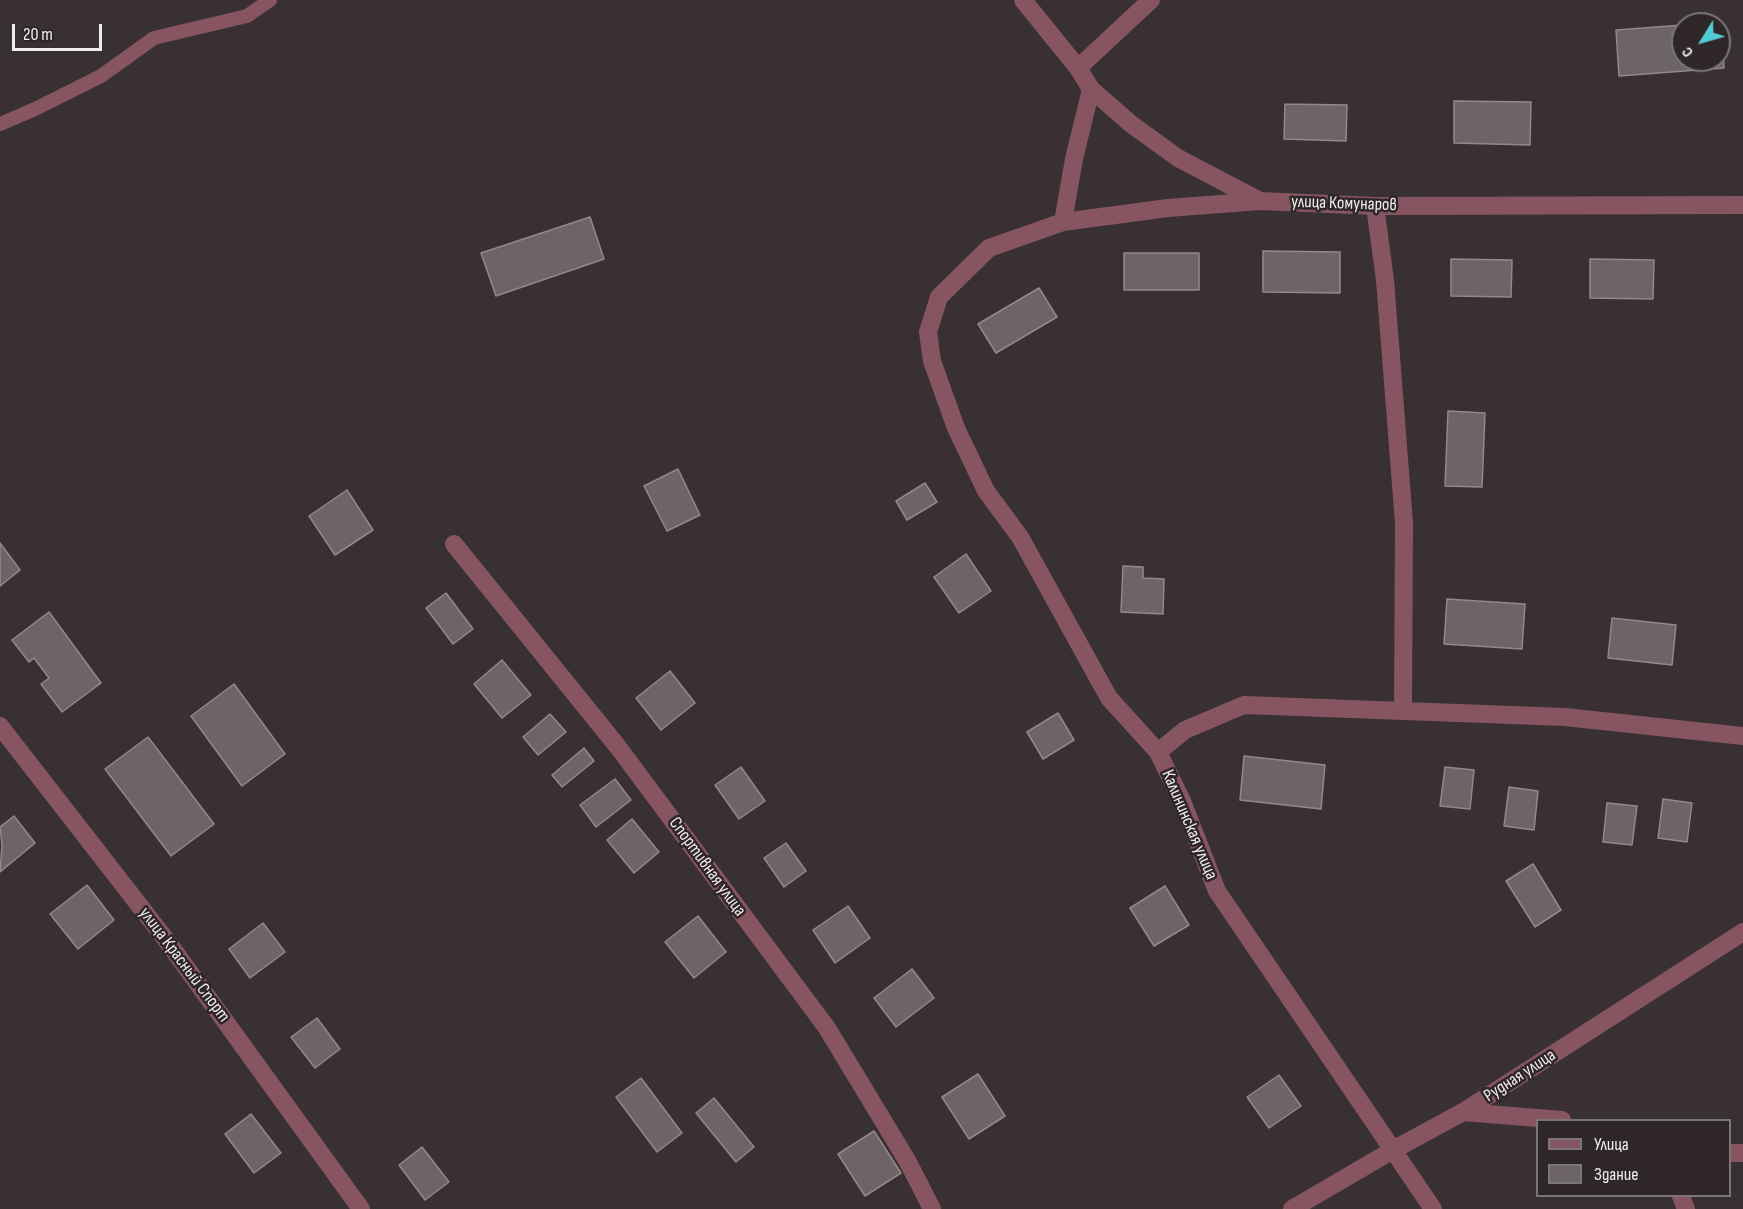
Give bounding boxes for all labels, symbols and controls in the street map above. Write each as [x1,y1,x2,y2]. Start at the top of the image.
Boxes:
scale bar [15,12,105,50]
north arrow [1671,12,1731,72]
text: 20 m [23,24,53,45]
text: С [1678,43,1698,61]
street label: улица Комунаров [1291,191,1397,217]
street label: Калининская улица [1156,767,1222,883]
street label: Спортивная улица [664,813,750,921]
street label: улица Красный Спорт [134,903,234,1027]
street label: Рудная улица [1480,1045,1560,1107]
legend [1536,1119,1731,1197]
text: Улица [1594,1134,1629,1155]
text: Здание [1594,1164,1639,1185]

